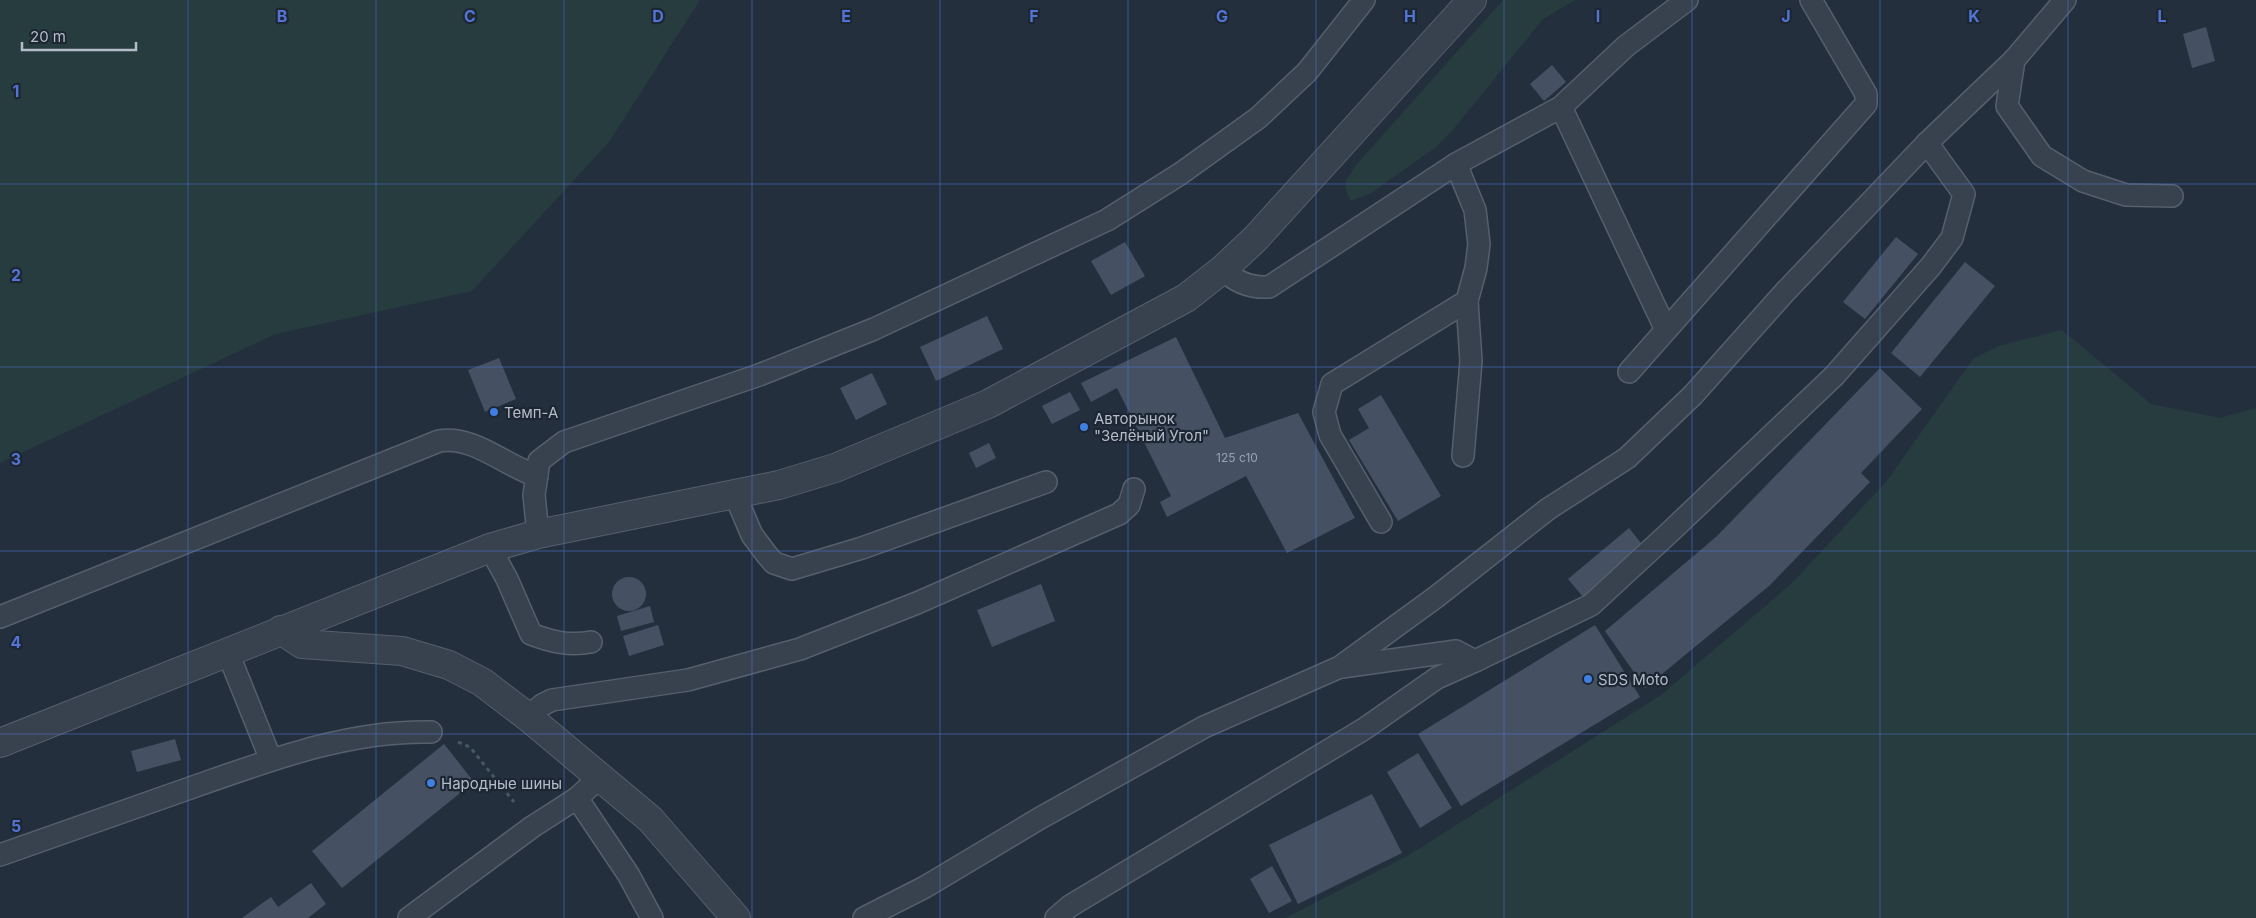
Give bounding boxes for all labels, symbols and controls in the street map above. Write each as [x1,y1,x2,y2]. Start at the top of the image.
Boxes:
text: B [277,6,287,26]
text: C [464,6,476,26]
text: D [652,6,664,26]
text: E [841,6,851,26]
text: F [1029,6,1039,26]
text: G [1216,6,1228,26]
text: H [1404,6,1416,26]
text: I [1596,6,1600,26]
text: J [1781,6,1791,26]
text: K [1968,6,1980,26]
text: L [2157,6,2167,26]
scale bar [22,20,136,52]
text: 20 m [30,27,66,46]
text: 1 [13,81,19,101]
text: 2 [11,265,21,285]
place label: Темп-А [504,403,558,422]
marker: Темп-А [488,406,500,418]
place label: Авторынок "Зелёный Угол" [1094,409,1209,445]
marker: Авторынок "Зелёный Угол" [1078,421,1090,433]
text: 3 [11,449,21,469]
house number: 125 с10 [1216,450,1258,465]
text: 4 [11,632,22,652]
place label: SDS Moto [1598,670,1669,689]
marker: SDS Moto [1582,673,1594,685]
place label: Народные шины [441,774,562,793]
marker: Народные шины [425,777,437,789]
text: 5 [11,816,21,836]

